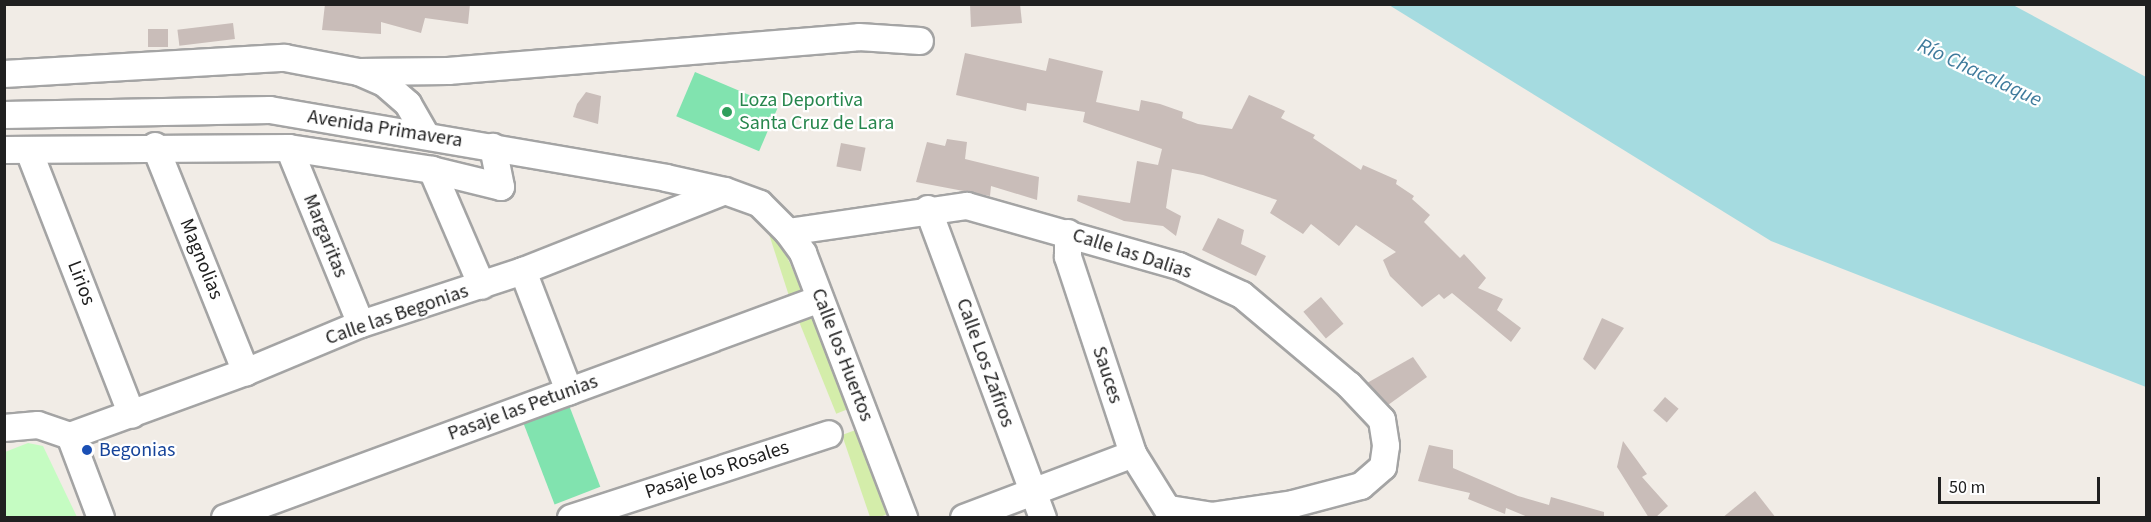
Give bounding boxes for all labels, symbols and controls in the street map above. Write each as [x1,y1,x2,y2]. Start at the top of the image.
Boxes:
water label: Río Chacalaque [1914,32,2046,112]
place label: Loza Deportiva Santa Cruz de Lara [739,88,894,135]
street label: Avenida Primavera [306,105,464,153]
marker: Loza Deportiva Santa Cruz de Lara [720,105,734,119]
street label: Margaritas [297,191,353,281]
street label: Magnolias [174,215,228,303]
street label: Calle las Dalias [1069,223,1195,285]
street label: Lirios [62,257,100,309]
street label: Calle las Begonias [322,279,472,351]
street label: Calle los Huertos [806,285,878,425]
street label: Calle Los Zafiros [951,295,1019,431]
street label: Sauces [1087,343,1127,407]
street label: Pasaje las Petunias [445,370,601,446]
street label: Pasaje los Rosales [642,435,792,505]
place label: Begonias [99,438,175,462]
marker: Begonias [80,443,94,457]
scale bar [1941,465,2103,503]
text: 50 m [1949,475,1985,500]

